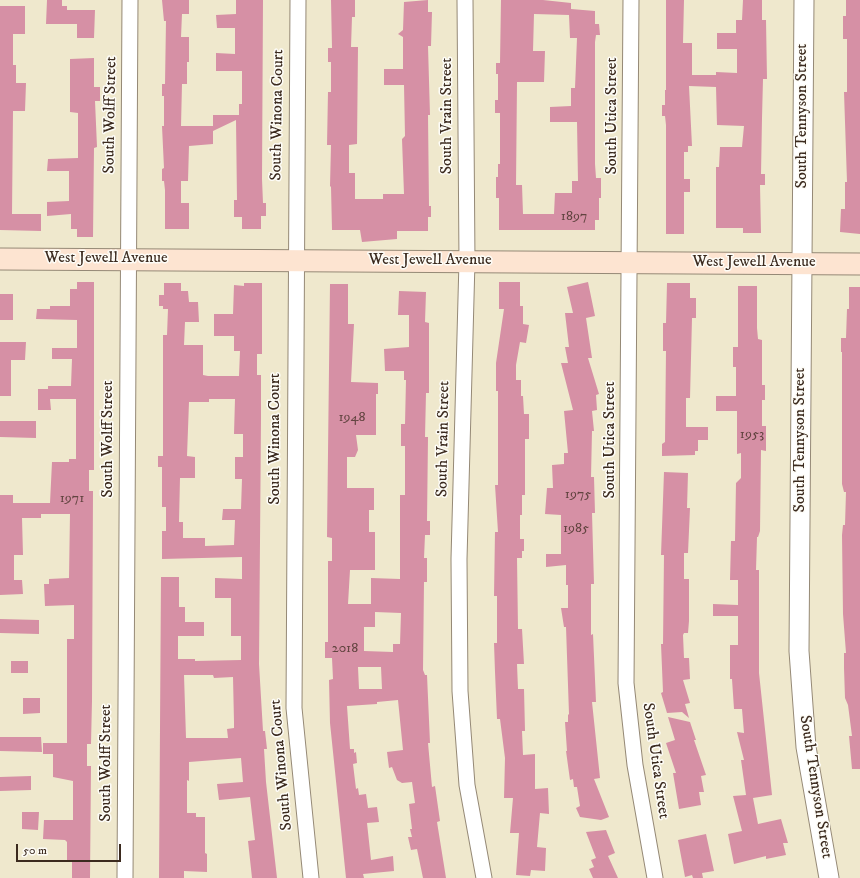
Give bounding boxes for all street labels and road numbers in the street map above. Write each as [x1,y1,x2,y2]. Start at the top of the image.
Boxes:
street label: South Tennyson Street [793,44,813,188]
street label: South Winona Court [267,49,289,181]
street label: South Wolff Street [100,56,122,174]
street label: South Utica Street [603,57,623,175]
street label: South Vrain Street [438,58,458,174]
street label: West Jewell Avenue [44,249,168,269]
street label: West Jewell Avenue [368,251,492,271]
street label: West Jewell Avenue [692,253,816,273]
street label: South Tennyson Street [791,368,811,512]
street label: South Winona Court [266,373,286,505]
street label: South Wolff Street [99,380,119,498]
street label: South Vrain Street [433,381,455,497]
street label: South Utica Street [601,381,621,499]
street label: South Winona Court [267,699,297,831]
street label: South Utica Street [637,702,673,820]
street label: South Wolff Street [97,704,117,822]
street label: South Tennyson Street [794,714,836,860]

